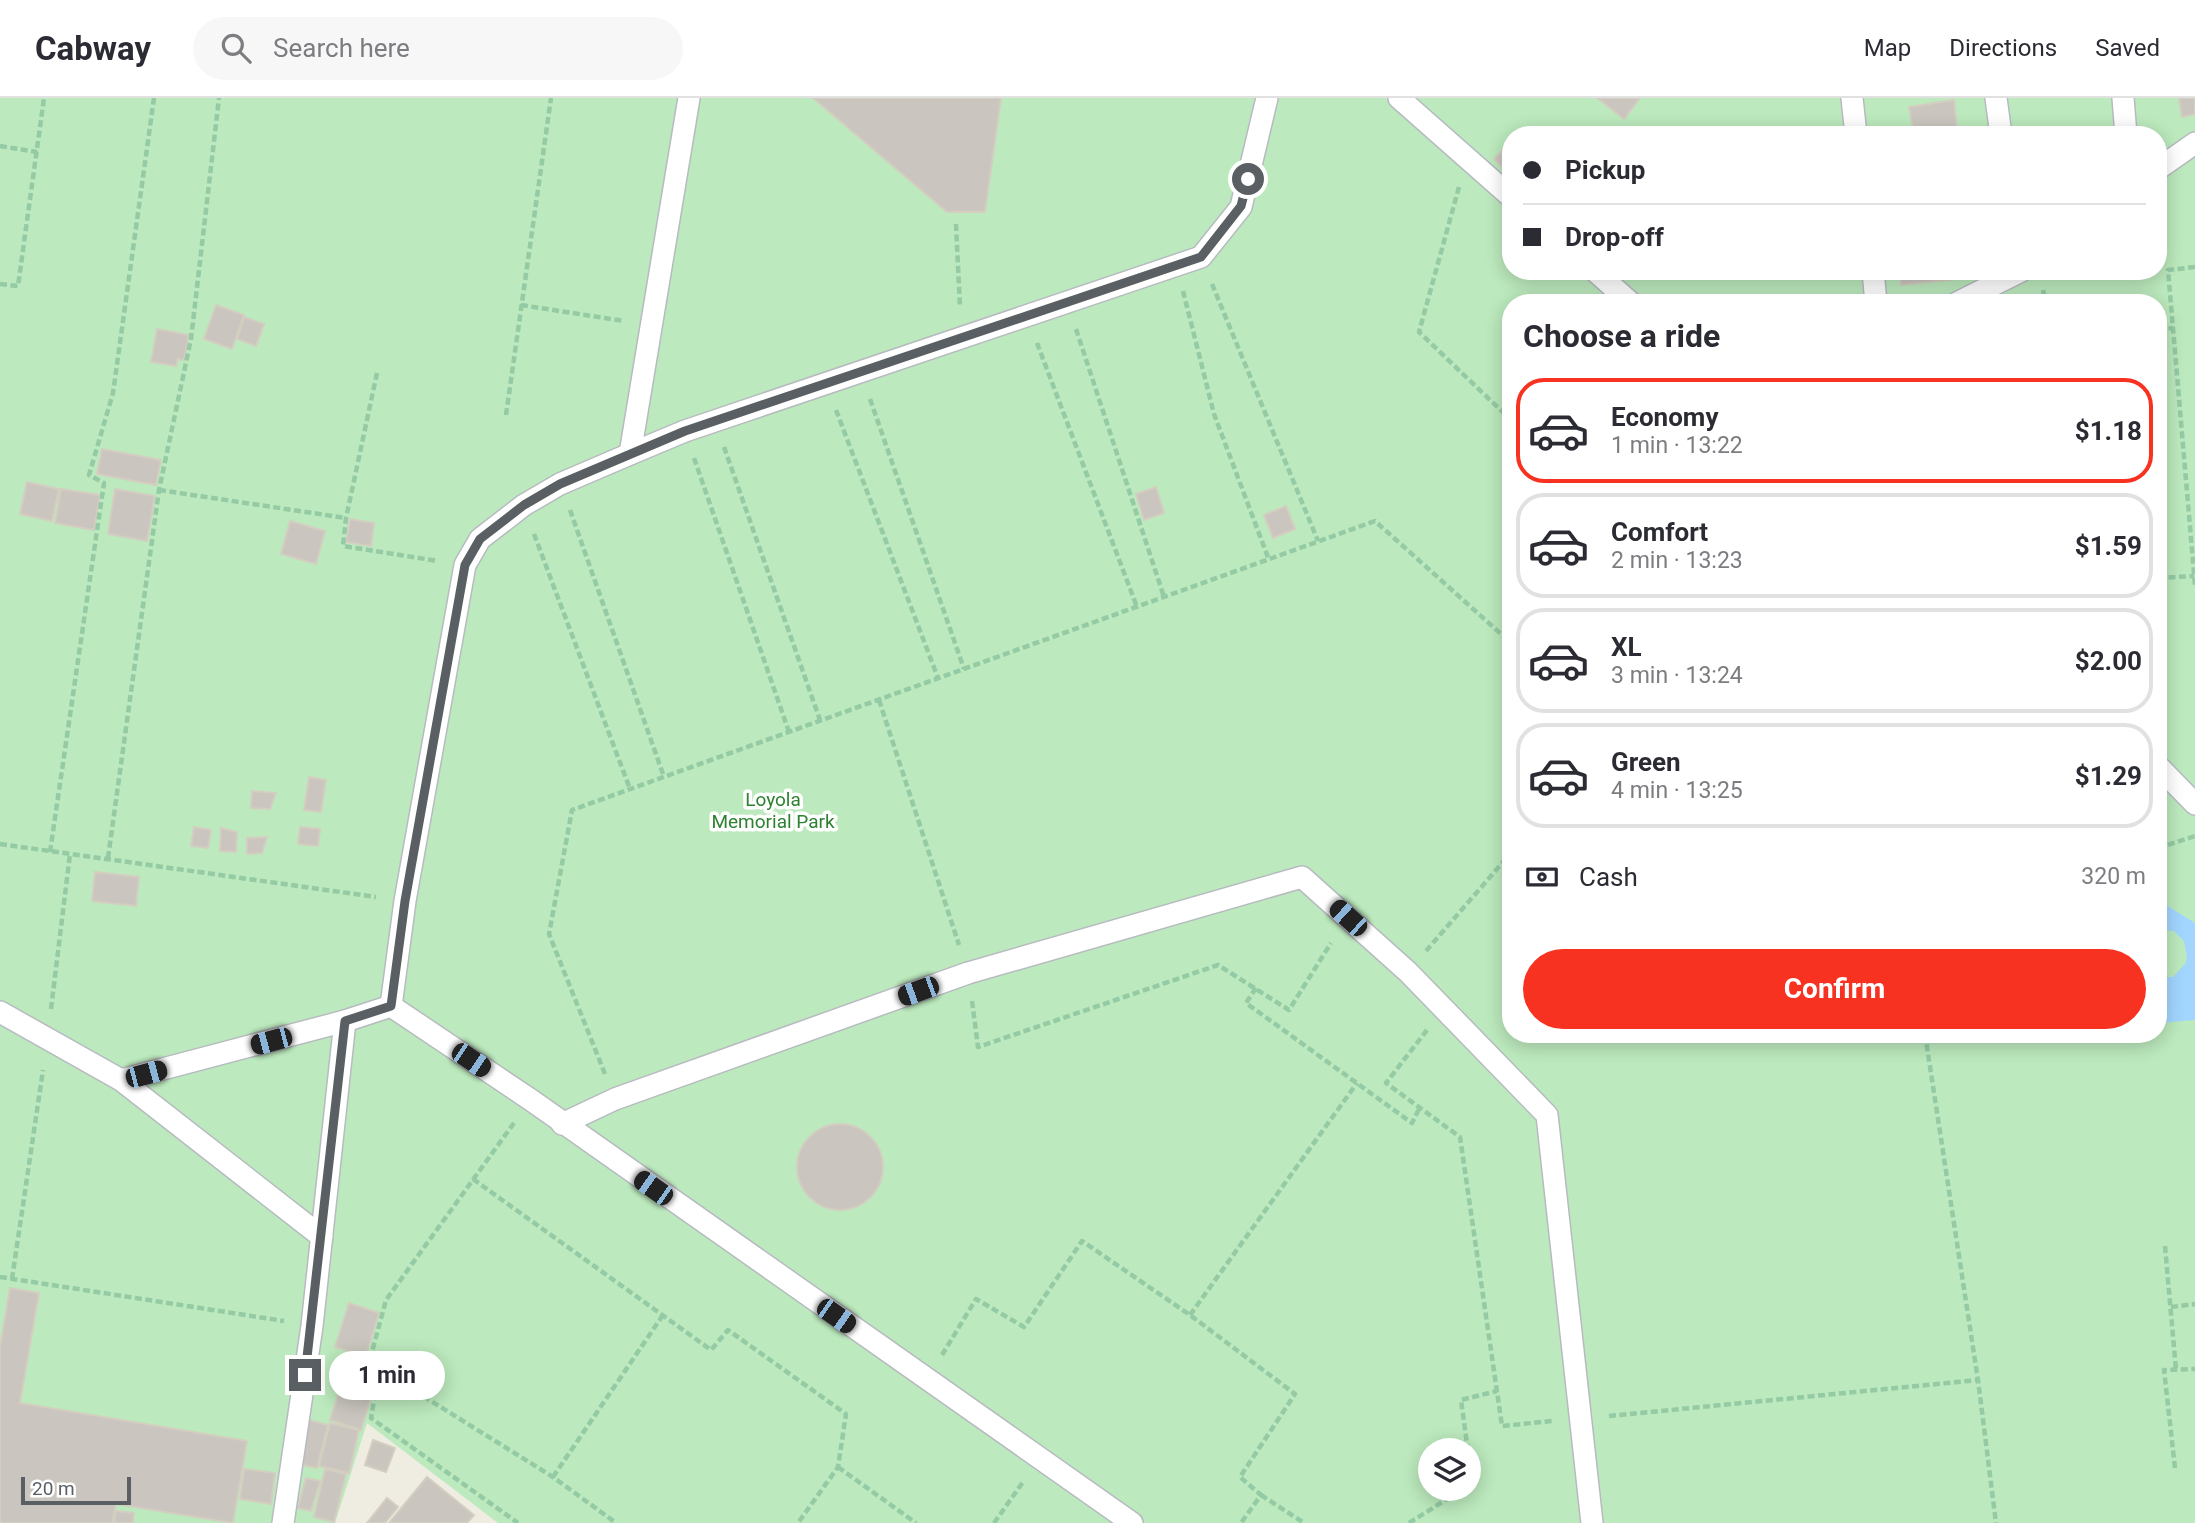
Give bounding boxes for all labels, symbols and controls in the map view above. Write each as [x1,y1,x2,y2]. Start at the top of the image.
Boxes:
search box [193,17,683,80]
text: Cabway [35,29,151,68]
icon: search [217,29,255,67]
text: Search here [273,33,410,63]
text: Map [1864,34,1911,62]
text: Directions [1949,34,2057,62]
text: Saved [2095,34,2160,62]
text: Pickup [1565,155,1645,185]
route start [1232,163,1264,195]
text: Drop-off [1565,222,1664,252]
text: Choose a ride [1523,317,1720,355]
icon: car [1527,399,1590,462]
text: Economy [1611,402,1718,432]
text: $1.18 [2075,416,2142,446]
text: 1 min · 13:22 [1611,432,1743,459]
icon: car [1527,514,1590,577]
text: Comfort [1611,517,1708,547]
text: $1.59 [2075,531,2142,561]
text: 2 min · 13:23 [1611,547,1743,574]
icon: car [1527,629,1590,692]
text: XL [1611,632,1642,662]
text: $2.00 [2075,646,2142,676]
text: 3 min · 13:24 [1611,662,1743,689]
icon: car [1527,744,1590,807]
text: Green [1611,747,1681,777]
text: $1.29 [2075,761,2142,791]
text: 4 min · 13:25 [1611,777,1743,804]
park label: Loyola Memorial Park [711,788,835,833]
icon: cash [1523,858,1561,896]
text: Cash [1579,862,1638,892]
text: 320 m [2081,863,2146,890]
car [1326,896,1371,940]
button: Confirm [1523,949,2146,1029]
car [895,974,942,1008]
car [248,1025,295,1057]
car [448,1040,495,1080]
car [123,1058,170,1090]
car [630,1167,677,1209]
car [813,1295,860,1337]
callout: 1 min [330,1350,445,1400]
route end [289,1359,321,1391]
text: 1 min [358,1362,416,1389]
map controls [1418,1438,1481,1501]
button: layers [1418,1438,1481,1501]
scale bar [21,1474,131,1506]
text: 20 m [32,1477,75,1500]

